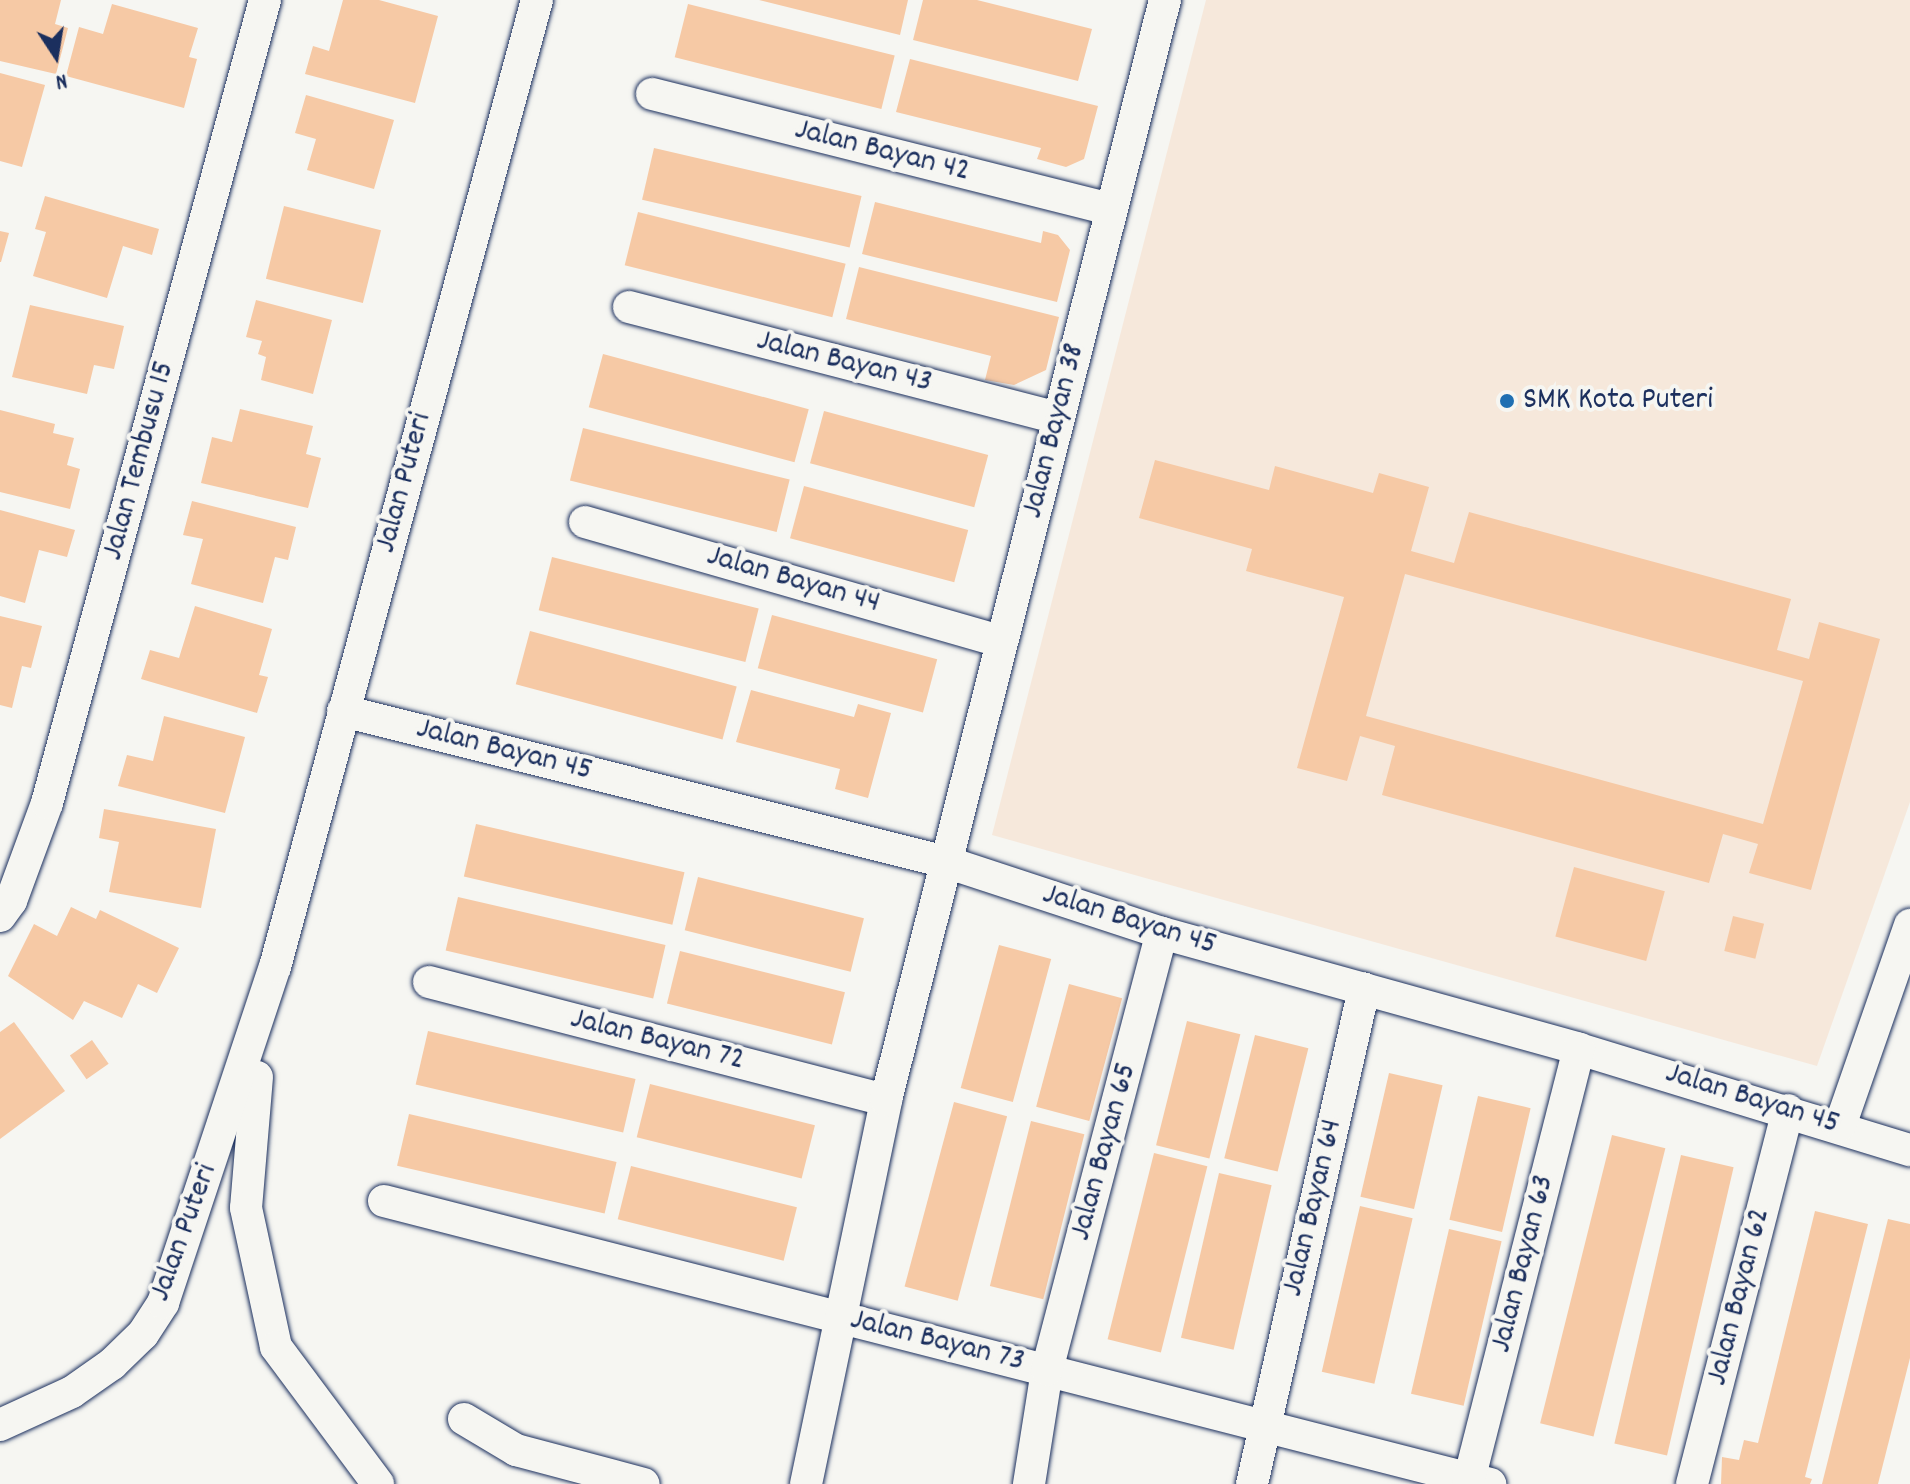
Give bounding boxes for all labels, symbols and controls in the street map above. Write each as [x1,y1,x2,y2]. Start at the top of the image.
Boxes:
north arrow [16,16,96,96]
text: N [53,64,70,96]
street label: Jalan Bayan 42 [791,112,973,192]
street label: Jalan Bayan 43 [752,323,936,403]
street label: Jalan Bayan 38 [1015,340,1095,522]
street label: Jalan Tembusu 15 [95,357,185,565]
place label: SMK Kota Puteri [1523,382,1713,420]
marker: SMK Kota Puteri [1498,392,1516,410]
street label: Jalan Puteri [368,409,442,557]
street label: Jalan Bayan 44 [702,538,884,624]
street label: Jalan Bayan 45 [412,711,596,791]
street label: Jalan Bayan 45 [1037,876,1221,966]
street label: Jalan Bayan 72 [566,1001,748,1081]
street label: Jalan Bayan 45 [1660,1055,1844,1145]
street label: Jalan Bayan 65 [1063,1059,1147,1245]
street label: Jalan Bayan 64 [1275,1116,1353,1300]
street label: Jalan Puteri [142,1159,228,1307]
street label: Jalan Bayan 63 [1483,1171,1565,1357]
street label: Jalan Bayan 62 [1699,1204,1781,1390]
street label: Jalan Bayan 73 [846,1302,1028,1382]

